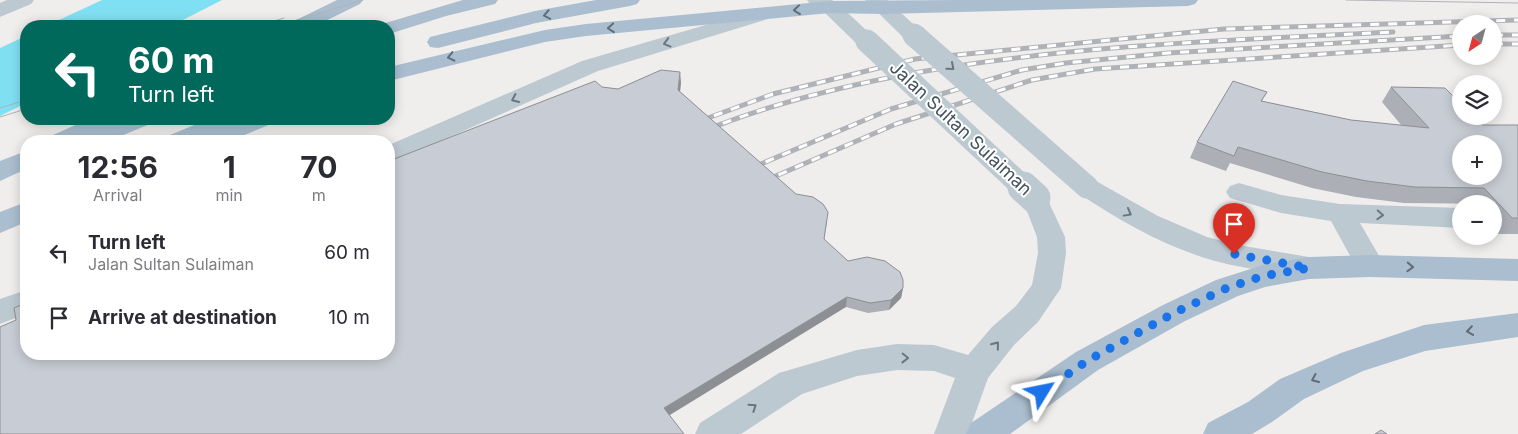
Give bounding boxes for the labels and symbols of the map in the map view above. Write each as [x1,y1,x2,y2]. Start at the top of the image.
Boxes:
one-way arrow [793,4,801,15]
one-way arrow [543,9,552,19]
north arrow [1452,15,1502,65]
one-way arrow [606,22,614,33]
one-way arrow [663,37,671,47]
one-way arrow [447,51,456,62]
street label: Jalan Sultan Sulaiman [886,57,1036,199]
one-way arrow [945,62,954,71]
one-way arrow [511,93,520,103]
pin [1213,203,1255,254]
one-way arrow [1123,207,1132,217]
one-way arrow [1377,209,1385,220]
one-way arrow [1406,262,1414,272]
one-way arrow [1465,326,1474,336]
one-way arrow [990,341,999,350]
one-way arrow [901,352,909,363]
position arrow [1015,365,1067,417]
one-way arrow [1311,372,1320,383]
one-way arrow [747,403,756,413]

